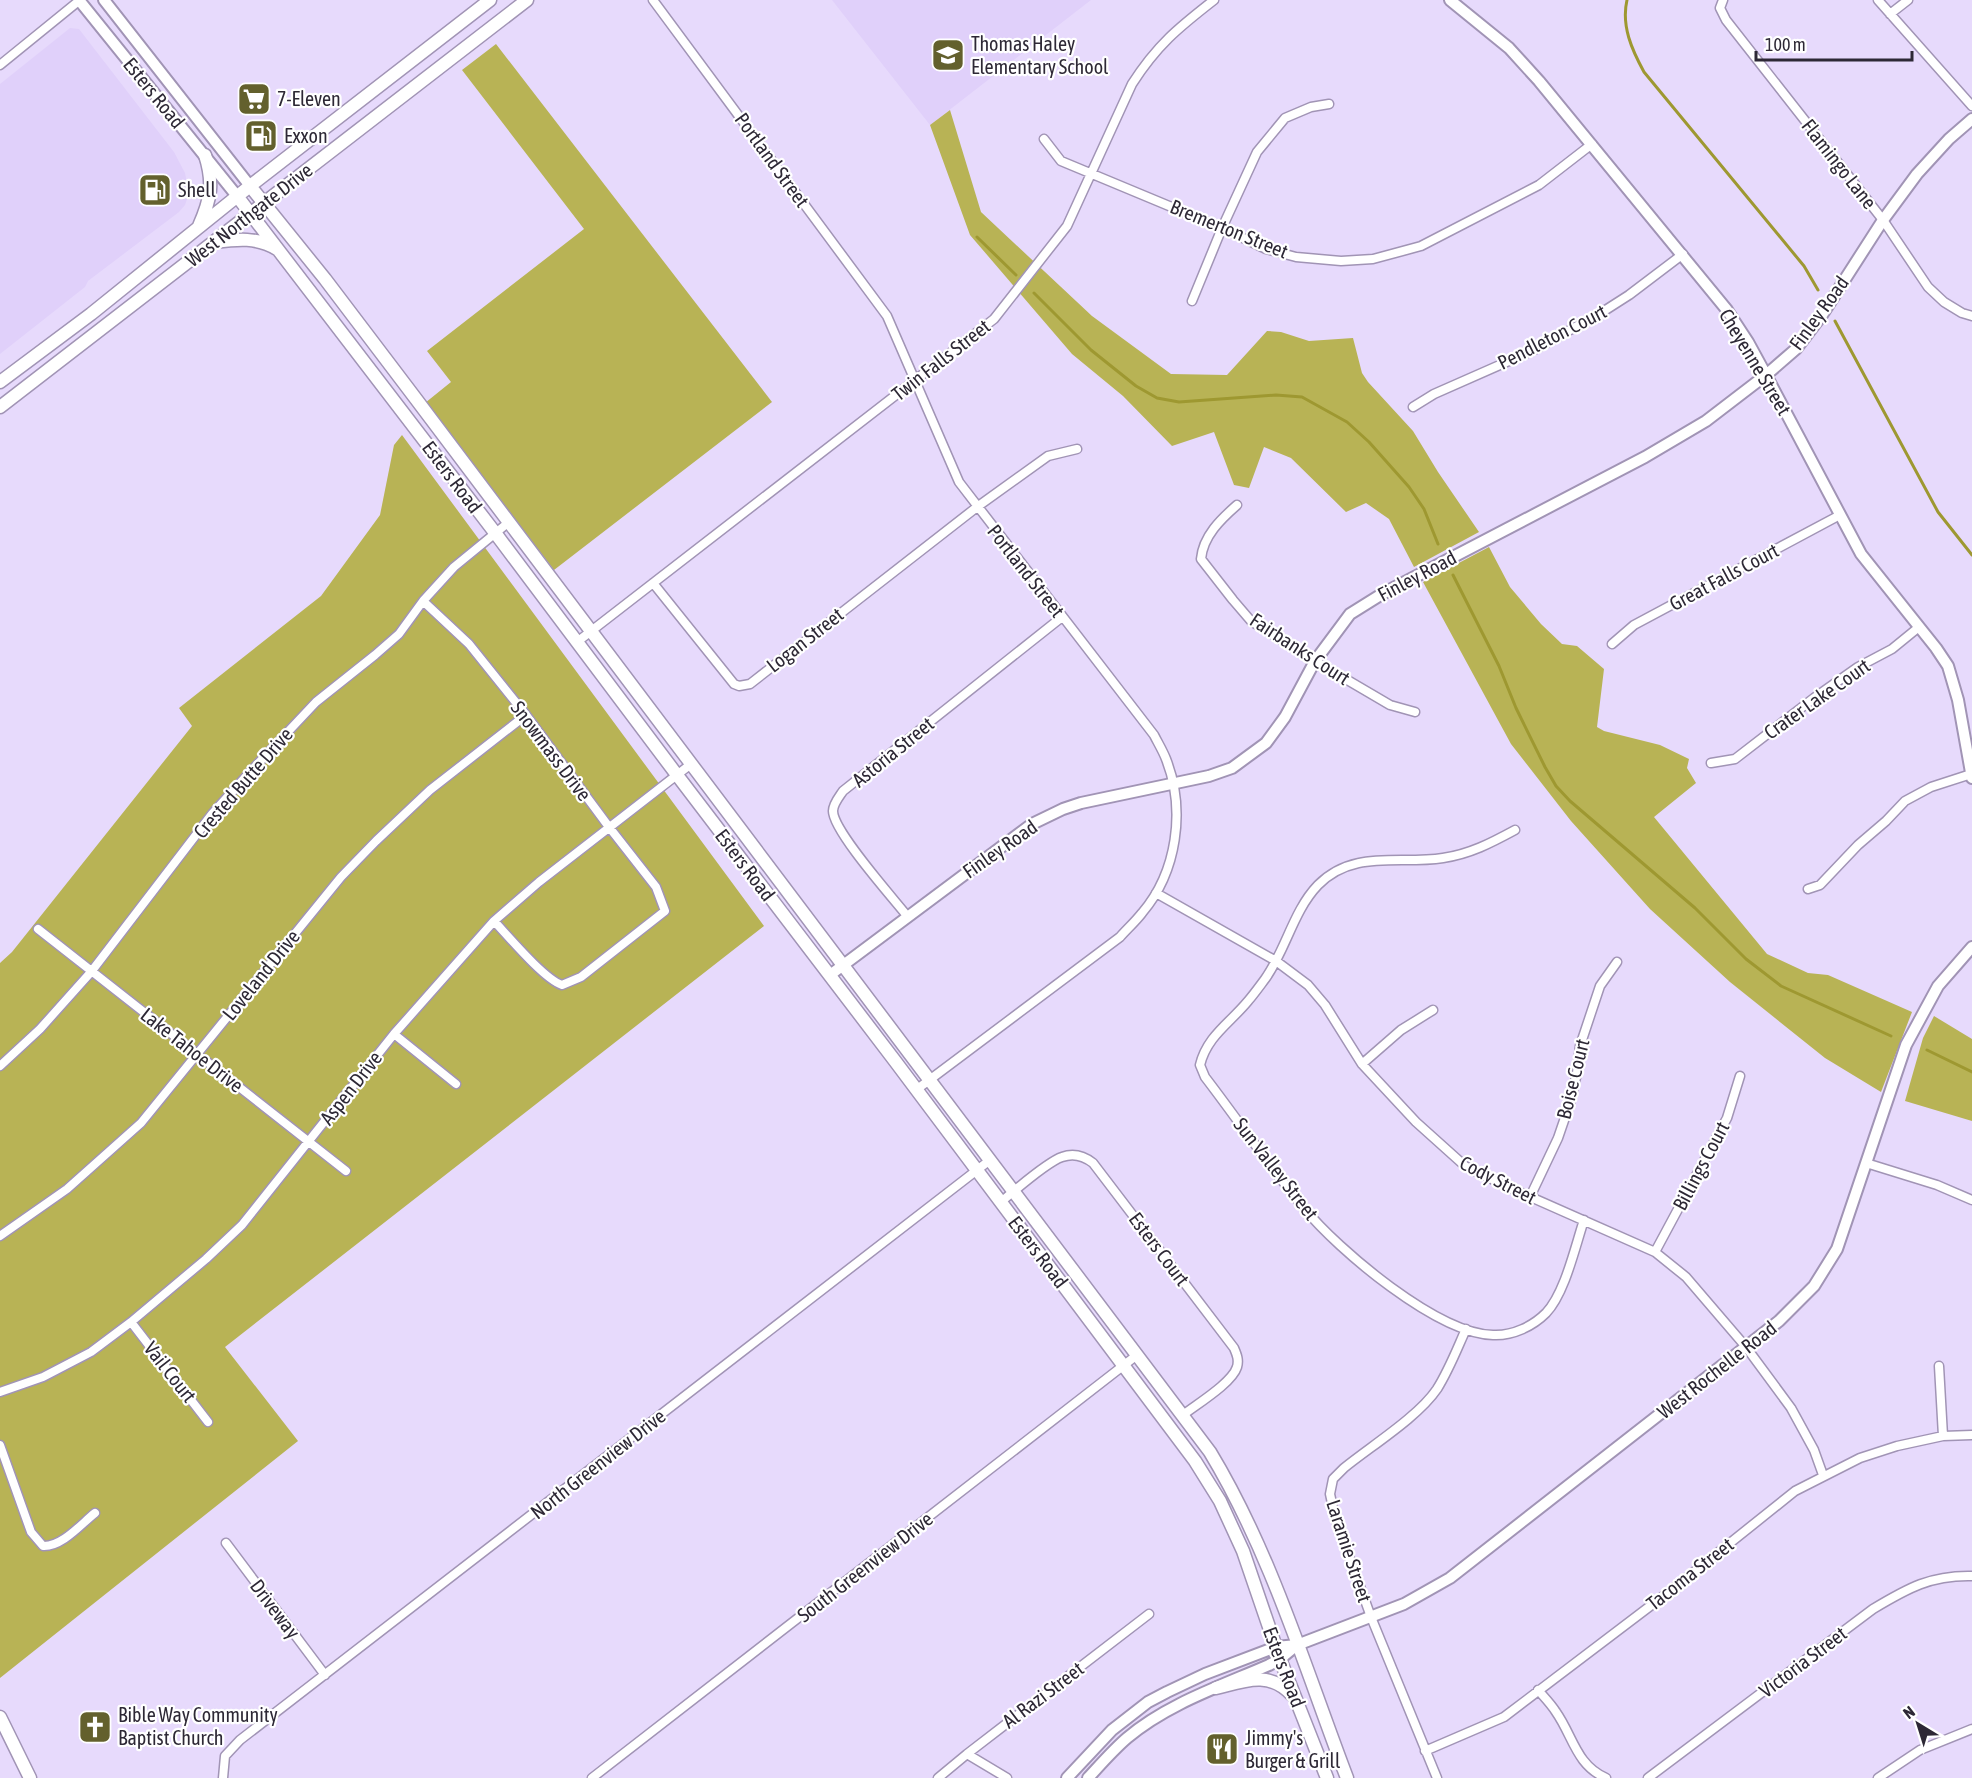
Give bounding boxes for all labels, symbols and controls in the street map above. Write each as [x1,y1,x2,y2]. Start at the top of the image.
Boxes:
scale bar [1756,24,1912,62]
place label: Thomas Haley Elementary School [971,32,1109,78]
text: 100 m [1765,34,1806,55]
school or university icon: Thomas Haley Elementary School [930,37,966,73]
street label: Esters Road [119,53,190,133]
supermarket icon: 7-Eleven [236,81,272,117]
place label: 7-Eleven [277,87,341,110]
street label: Portland Street [731,108,814,211]
street label: Flamingo Lane [1797,114,1882,213]
fuel station icon: Exxon [243,118,279,154]
place label: Exxon [284,124,328,147]
street label: West Northgate Drive [181,158,317,271]
fuel station icon: Shell [137,172,173,208]
place label: Shell [178,178,216,201]
street label: Bremerton Street [1167,194,1292,263]
street label: Finley Road [1784,271,1853,354]
street label: Pendleton Court [1494,299,1610,374]
street label: Cheyenne Street [1715,304,1796,419]
street label: Twin Falls Street [887,314,995,405]
street label: Esters Road [418,436,487,517]
street label: Portland Street [983,520,1070,622]
street label: Great Falls Court [1665,538,1782,615]
street label: Finley Road [1374,545,1460,606]
street label: Logan Street [762,602,848,677]
street label: Fairbanks Court [1246,608,1355,689]
street label: Crater Lake Court [1759,654,1874,744]
street label: Snowmass Drive [507,696,596,805]
street label: Astoria Street [847,712,938,791]
street label: Crested Butte Drive [188,723,297,843]
street label: Finley Road [958,815,1041,883]
street label: Esters Road [711,824,780,905]
street label: Loveland Drive [217,925,304,1024]
street label: Lake Tahoe Drive [136,1002,248,1097]
street label: Boise Court [1551,1036,1594,1121]
street label: Aspen Drive [315,1046,386,1129]
street label: Sun Valley Street [1229,1113,1324,1224]
street label: Billings Court [1668,1117,1734,1214]
street label: Cody Street [1456,1151,1541,1209]
street label: Esters Court [1125,1208,1194,1290]
street label: Esters Road [1004,1211,1073,1292]
street label: West Rochelle Road [1653,1316,1781,1423]
street label: Vail Court [140,1337,201,1407]
street label: North Greenview Drive [526,1404,670,1523]
street label: Laramie Street [1322,1497,1377,1605]
street label: South Greenview Drive [793,1507,937,1627]
street label: Tacoma Street [1642,1532,1738,1615]
street label: Driveway [246,1575,305,1643]
street label: Victoria Street [1755,1621,1851,1702]
street label: Esters Road [1259,1623,1310,1710]
street label: Al Razi Street [998,1657,1088,1733]
north arrow [1888,1694,1948,1754]
text: N [1899,1702,1918,1722]
place label: Bible Way Community Baptist Church [118,1703,278,1749]
church icon: Bible Way Community Baptist Church [77,1709,113,1745]
place label: Jimmy's Burger & Grill [1245,1726,1341,1772]
restaurant icon: Jimmy's Burger & Grill [1204,1731,1240,1767]

